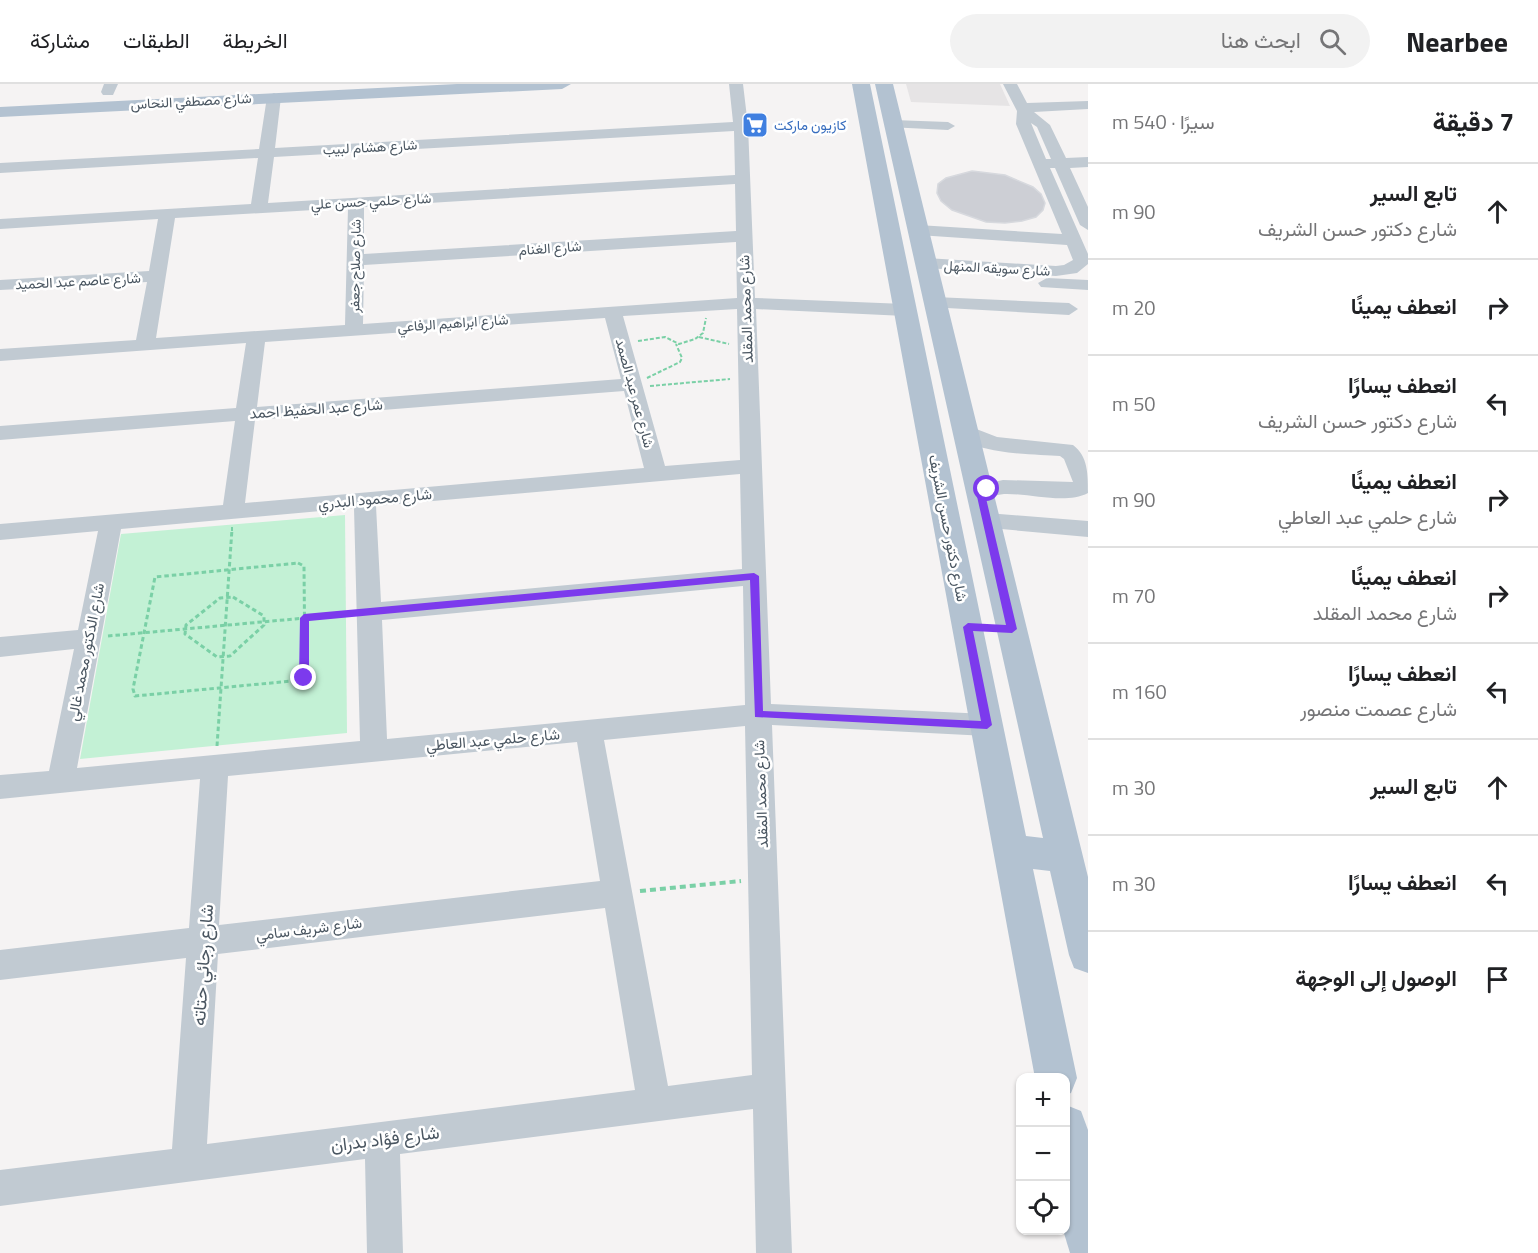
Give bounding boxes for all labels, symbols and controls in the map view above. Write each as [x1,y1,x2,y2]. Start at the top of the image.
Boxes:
search box [950,14,1370,68]
text: Nearbee [1406,20,1508,63]
text: ابحث هنا [1221,23,1301,57]
text: مشاركة [30,24,90,56]
text: الطبقات [123,24,190,56]
text: الخريطة [223,24,288,56]
icon: search [1316,25,1349,58]
street label: شارع مصطفي النحاس [130,87,252,116]
text: 7 دقيقة [1432,102,1514,141]
text: سيرًا · 540 m [1112,106,1215,137]
supermarket icon: كازيون ماركت [740,110,770,140]
place label: كازيون ماركت [774,114,846,135]
street label: شارع هشام لبيب [322,134,418,160]
text: تابع السير [1370,176,1457,210]
street label: شارع حلمي حسن علي [310,187,432,216]
icon: ahead [1481,195,1514,228]
text: 90 m [1112,196,1156,227]
text: شارع دكتور حسن الشريف [1258,213,1457,244]
street label: شارع صلاح جعفر [343,219,367,314]
street label: شارع الغنام [518,235,582,261]
street label: شارع محمد المقلد [732,254,759,363]
street label: شارع سويقه المنهل [943,254,1051,282]
street label: شارع عاصم عبد الحميد [15,267,141,295]
text: انعطف يمينًا [1351,289,1457,323]
icon: right [1481,291,1514,324]
text: 20 m [1112,292,1156,323]
street label: شارع ابراهيم الرفاعي [397,308,509,339]
street label: شارع عمر عبد الصمد [610,336,660,450]
text: انعطف يسارًا [1348,368,1457,402]
icon: left [1481,387,1514,420]
text: 50 m [1112,388,1156,419]
street label: شارع عبد الحفيظ احمد [249,392,384,425]
text: شارع دكتور حسن الشريف [1258,405,1457,436]
street label: شارع دكتور حسن الشريف [923,452,974,604]
text: انعطف يمينًا [1351,464,1457,498]
route start [973,475,999,501]
street label: شارع محمود البدري [317,482,433,517]
icon: right [1481,483,1514,516]
text: 90 m [1112,484,1156,515]
text: شارع حلمي عبد العاطي [1278,501,1457,532]
text: انعطف يمينًا [1351,560,1457,594]
icon: right [1481,579,1514,612]
text: 70 m [1112,580,1156,611]
street label: شارع الدكتور محمد غالي [61,581,112,723]
text: شارع محمد المقلد [1313,597,1457,628]
text: انعطف يسارًا [1348,656,1457,690]
route end [290,664,316,690]
icon: left [1481,675,1514,708]
text: 160 m [1112,676,1167,707]
text: شارع عصمت منصور [1300,693,1457,724]
street label: شارع حلمي عبد العاطي [425,722,561,759]
street label: شارع محمد المقلد [747,739,774,848]
text: تابع السير [1370,769,1457,803]
icon: ahead [1481,771,1514,804]
text: 30 m [1112,772,1156,803]
text: انعطف يسارًا [1348,865,1457,899]
icon: left [1481,867,1514,900]
text: 30 m [1112,868,1156,899]
street label: شارع رجائي حتاته [185,903,222,1027]
street label: شارع شريف سامي [255,911,364,948]
text: الوصول إلى الوجهة [1295,961,1457,995]
icon: arrive [1481,963,1514,996]
map controls [1016,1073,1070,1235]
button: + [1016,1073,1070,1127]
street label: شارع فؤاد بدران [329,1118,441,1159]
button: − [1016,1127,1070,1181]
button: locate [1016,1181,1070,1235]

